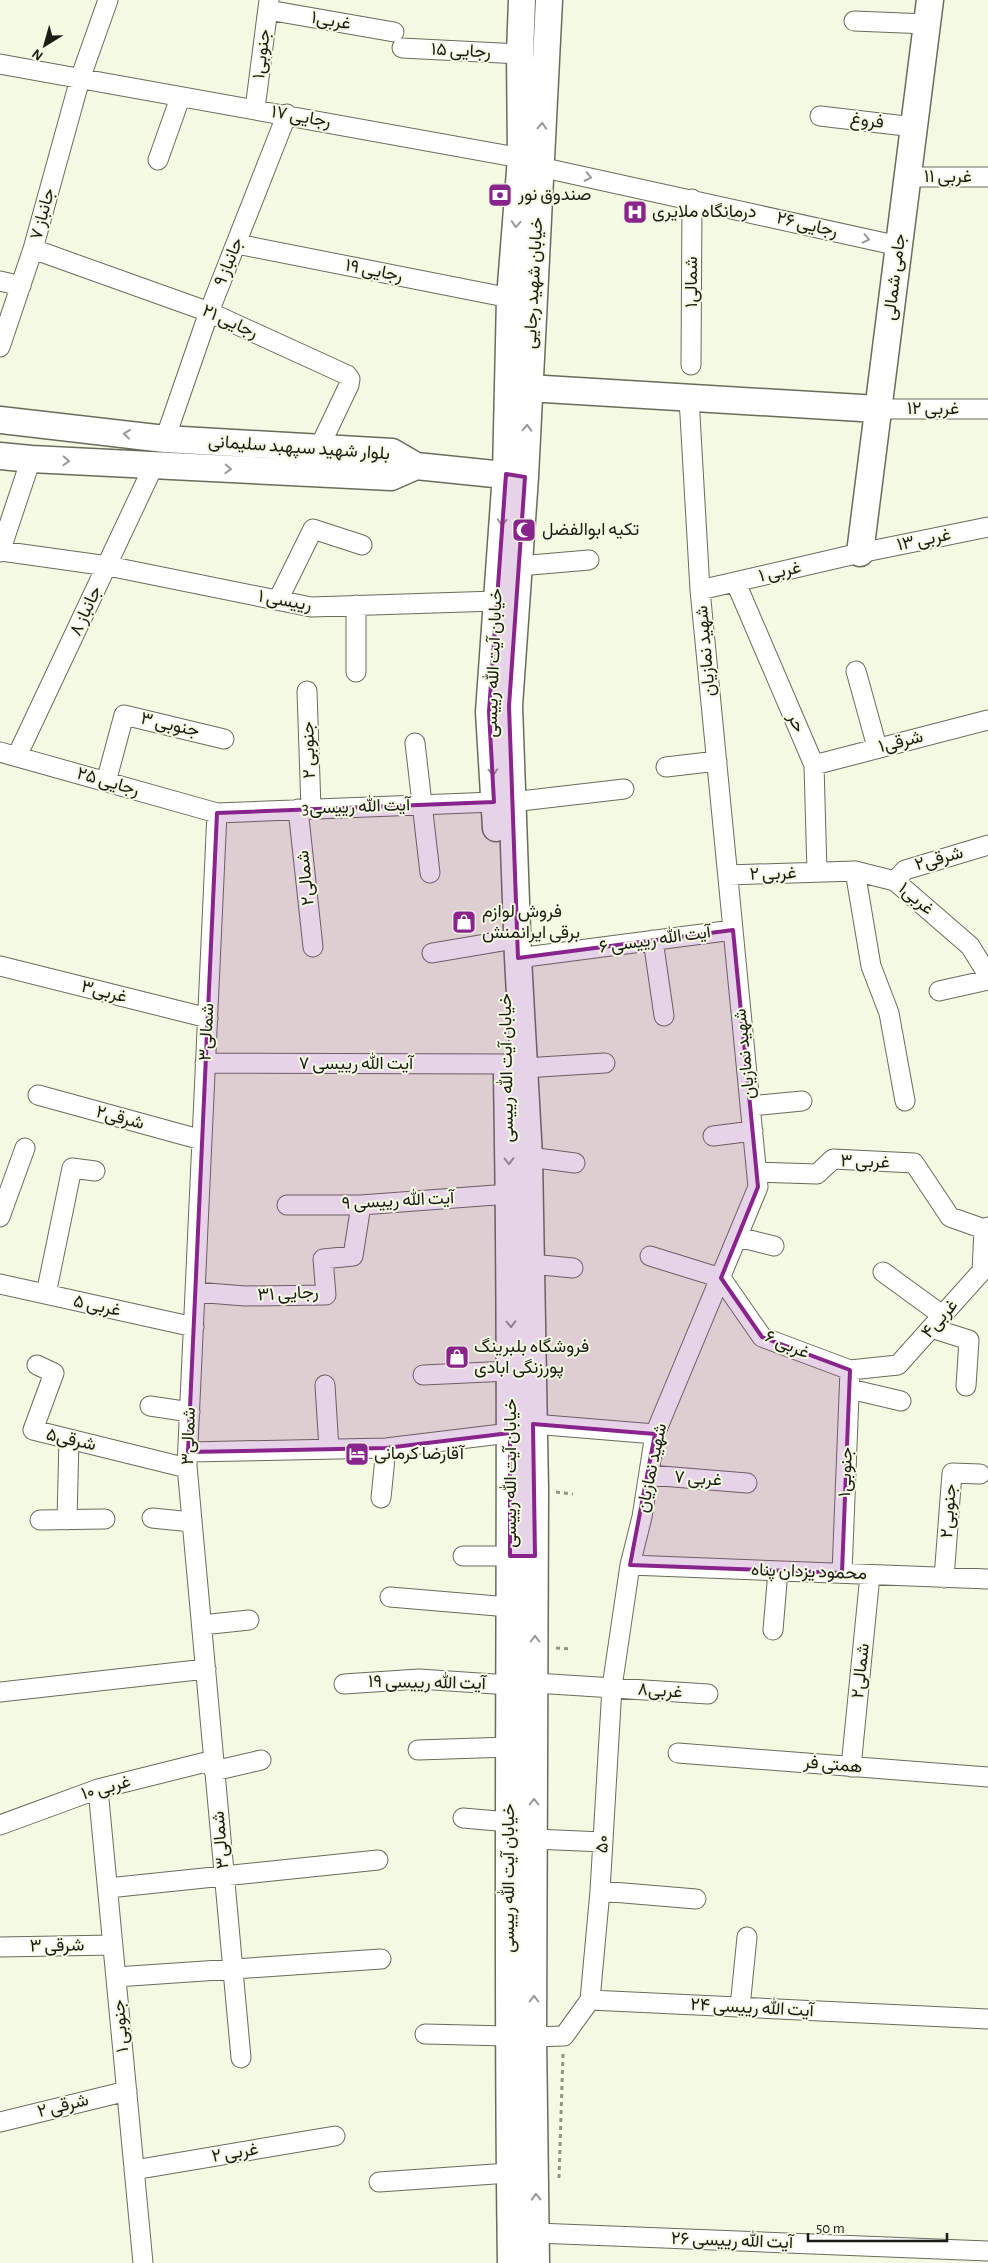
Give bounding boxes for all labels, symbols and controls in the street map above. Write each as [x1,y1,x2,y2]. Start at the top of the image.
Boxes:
street label: غربی۱ [310,9,352,34]
north arrow [20,20,70,70]
street label: جنوبی۱ [250,28,275,80]
street label: رجایی ۱۵ [430,40,491,63]
text: N [30,46,46,63]
street label: رجایی ۱۷ [270,103,332,132]
street label: فروغ [849,110,885,134]
one-way arrow [537,122,548,130]
street label: غربی ۱۱ [924,168,972,187]
one-way arrow [584,171,592,182]
bank icon: صندوق نور [487,182,513,208]
street label: جانباز ۷ [27,186,59,242]
place label: صندوق نور [517,186,591,205]
hospital icon: درمانگاه ملایری [622,199,648,225]
place label: درمانگاه ملایری [652,202,756,222]
street label: رجایی ۲۶ [774,209,839,242]
street label: خیابان شهید رجایی [522,217,547,349]
one-way arrow [511,220,522,228]
street label: جامی شمالی [881,232,910,322]
one-way arrow [862,233,871,244]
street label: جانباز ۹ [211,235,248,289]
street label: شمالی۱ [683,256,702,308]
street label: رجایی ۱۹ [344,257,404,286]
street label: رجایی ۲۱ [199,302,261,343]
street label: غربی ۱۲ [907,400,959,419]
one-way arrow [521,424,532,432]
one-way arrow [123,429,131,440]
street label: بلوار شهید سپهبد سلیمانی [207,433,391,465]
one-way arrow [62,456,70,466]
one-way arrow [225,464,233,474]
mosque icon: تکیه ابوالفضل [511,517,537,543]
one-way arrow [497,519,508,527]
place label: تکیه ابوالفضل [542,521,639,540]
street label: غربی ۱۳ [895,526,953,555]
street label: غربی ۱ [757,558,803,587]
street label: جانباز ۸ [67,583,106,639]
street label: رییسی ۱ [257,587,313,616]
street label: خیابان آیت الله رییسی [479,588,507,738]
street label: شهید نمازیان [693,605,720,697]
street label: جنوبی ۳ [139,710,201,741]
street label: حر [783,710,808,736]
street label: جنوبی ۲ [299,721,320,779]
street label: شرقی۱ [877,728,925,757]
street label: رجایی ۲۵ [74,764,141,800]
one-way arrow [487,768,498,776]
street label: آیت الله رییسی3 [301,793,412,819]
street label: شرقی۲ [913,844,965,875]
street label: شمالی۲ [294,849,319,907]
street label: غربی ۲ [749,864,797,885]
street label: غربی۱ [894,879,937,919]
place label: فروش لوازم برقی ایرانمنش [482,903,580,943]
shop icon: فروش لوازم برقی ایرانمنش [451,909,477,935]
street label: آیت الله رییسی ۶ [598,920,714,958]
street label: غربی۳ [79,978,129,1007]
street label: خیابان آیت الله رییسی [494,993,518,1143]
street label: شمالی۳ [196,1003,219,1061]
street label: شهید نمازیان [731,1008,760,1100]
street label: آیت الله رییسی ۷ [299,1052,415,1074]
street label: شرقی۲ [94,1103,146,1134]
street label: غربی ۳ [840,1152,890,1173]
one-way arrow [504,1158,514,1166]
street label: آیت الله رییسی ۹ [341,1186,457,1214]
street label: رجایی ۳۱ [257,1283,319,1306]
street label: غربی ۵ [71,1292,122,1321]
street label: غربی۴ [918,1296,962,1342]
one-way arrow [506,1320,516,1328]
street label: غربی ۶ [762,1328,812,1363]
place label: فروشگاه بلبرینگ پورزنگی ابادی [474,1337,589,1379]
shop icon: فروشگاه بلبرینگ پورزنگی ابادی [444,1344,470,1370]
street label: خیابان آیت الله رییسی [499,1398,521,1548]
street label: شمالی۳ [179,1407,200,1465]
street label: شهید نمازیان [634,1422,671,1515]
street label: شرقی۵ [44,1426,98,1455]
hotel icon: آقارضا کرمانی [344,1441,370,1467]
place label: آقارضا کرمانی [374,1444,466,1464]
street label: جنوبی۱ [836,1447,857,1497]
street label: غربی ۷ [673,1468,723,1491]
street label: جنوبی۲ [938,1483,961,1539]
street label: محمود یزدان پناه [751,1561,867,1585]
one-way arrow [530,1635,540,1643]
street label: شمالی۲ [849,1642,874,1700]
street label: آیت الله رییسی ۱۹ [368,1670,488,1694]
street label: غربی۸ [637,1680,683,1703]
street label: همتی فر [802,1753,863,1778]
street label: غربی ۱۰ [79,1772,133,1805]
one-way arrow [529,1798,539,1806]
street label: خیابان آیت الله رییسی [497,1803,519,1953]
street label: شمالی۳ [210,1810,233,1870]
street label: ۵۰ [593,1834,613,1854]
street label: شرقی ۳ [30,1937,84,1956]
street label: آیت الله رییسی ۲۴ [690,1993,816,2021]
one-way arrow [529,1995,539,2003]
street label: جنوبی ۱ [110,1999,133,2053]
street label: شرقی ۲ [35,2091,91,2122]
street label: غربی ۲ [210,2140,260,2167]
one-way arrow [531,2193,541,2200]
scale bar [808,2210,947,2242]
text: 50 m [816,2221,845,2236]
street label: آیت الله رییسی ۲۶ [671,2227,795,2253]

